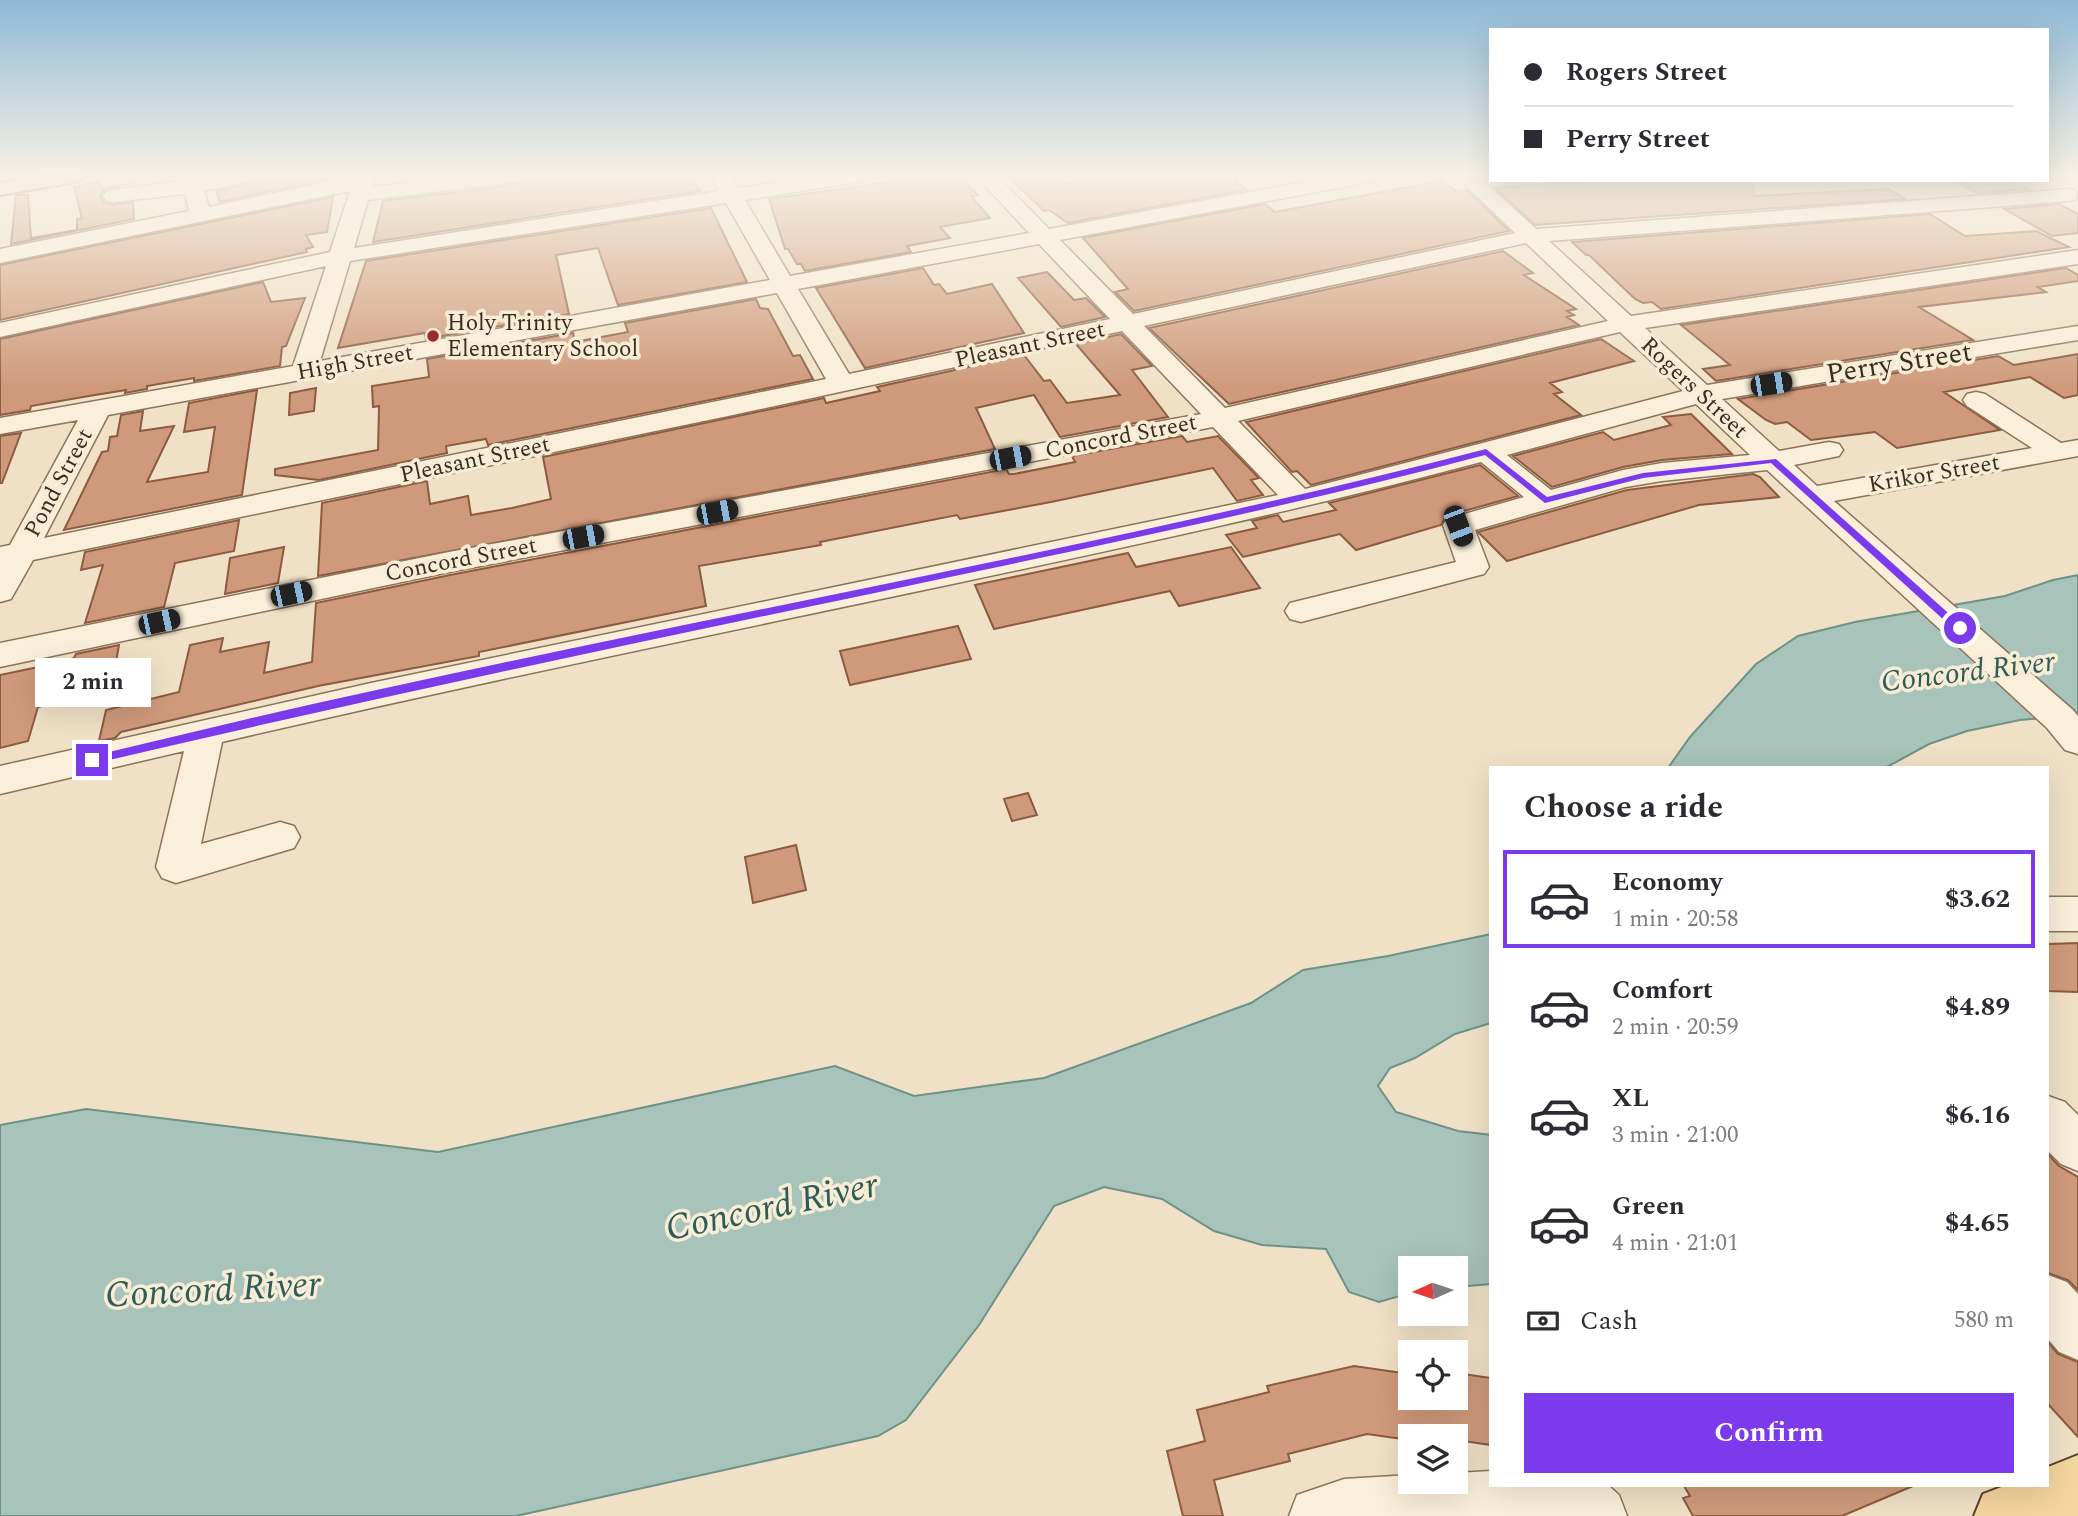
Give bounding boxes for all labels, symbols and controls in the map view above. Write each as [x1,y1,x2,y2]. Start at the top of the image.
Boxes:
text: Rogers Street [1566,52,1727,92]
text: Perry Street [1566,119,1710,159]
place label: Holy Trinity Elementary School [447,306,638,367]
street label: Pleasant Street [952,312,1108,378]
marker: Holy Trinity Elementary School [425,328,441,344]
street label: Rogers Street [1632,329,1756,447]
street label: Perry Street [1823,330,1975,396]
street label: High Street [294,336,416,390]
car [1749,370,1794,398]
street label: Concord Street [1042,405,1200,469]
street label: Pond Street [16,422,102,544]
street label: Pleasant Street [397,427,553,493]
car [988,444,1033,472]
street label: Krikor Street [1866,445,2002,503]
car [695,498,740,526]
car [1441,503,1476,549]
car [561,523,606,551]
street label: Concord Street [382,528,540,592]
car [269,579,314,609]
car [137,607,182,637]
route start [1944,612,1976,644]
water label: Concord River [1878,638,2058,706]
callout: 2 min [34,658,150,708]
text: 2 min [62,665,124,700]
route end [76,744,108,776]
text: Choose a ride [1524,783,1723,832]
text: Economy [1612,862,1722,902]
icon: car [1528,868,1591,931]
text: $3.62 [1945,879,2010,919]
text: 1 min · 20:58 [1612,902,1739,937]
text: Comfort [1612,970,1713,1010]
icon: car [1528,976,1591,1039]
text: $4.89 [1945,987,2010,1027]
text: 2 min · 20:59 [1612,1010,1739,1045]
text: XL [1612,1078,1649,1118]
icon: car [1528,1084,1591,1147]
text: $6.16 [1945,1095,2010,1135]
text: 3 min · 21:00 [1612,1118,1739,1153]
water label: Concord River [660,1157,885,1257]
text: Green [1612,1186,1685,1226]
icon: car [1528,1192,1591,1255]
text: $4.65 [1945,1203,2010,1243]
text: 4 min · 21:01 [1612,1226,1739,1261]
water label: Concord River [104,1256,324,1324]
north arrow [1398,1256,1468,1326]
map controls [1398,1256,1468,1494]
text: Cash [1580,1301,1638,1341]
icon: cash [1524,1302,1562,1340]
text: 580 m [1954,1303,2014,1338]
button: locate [1398,1340,1468,1410]
button: Confirm [1524,1393,2014,1473]
button: layers [1398,1424,1468,1494]

